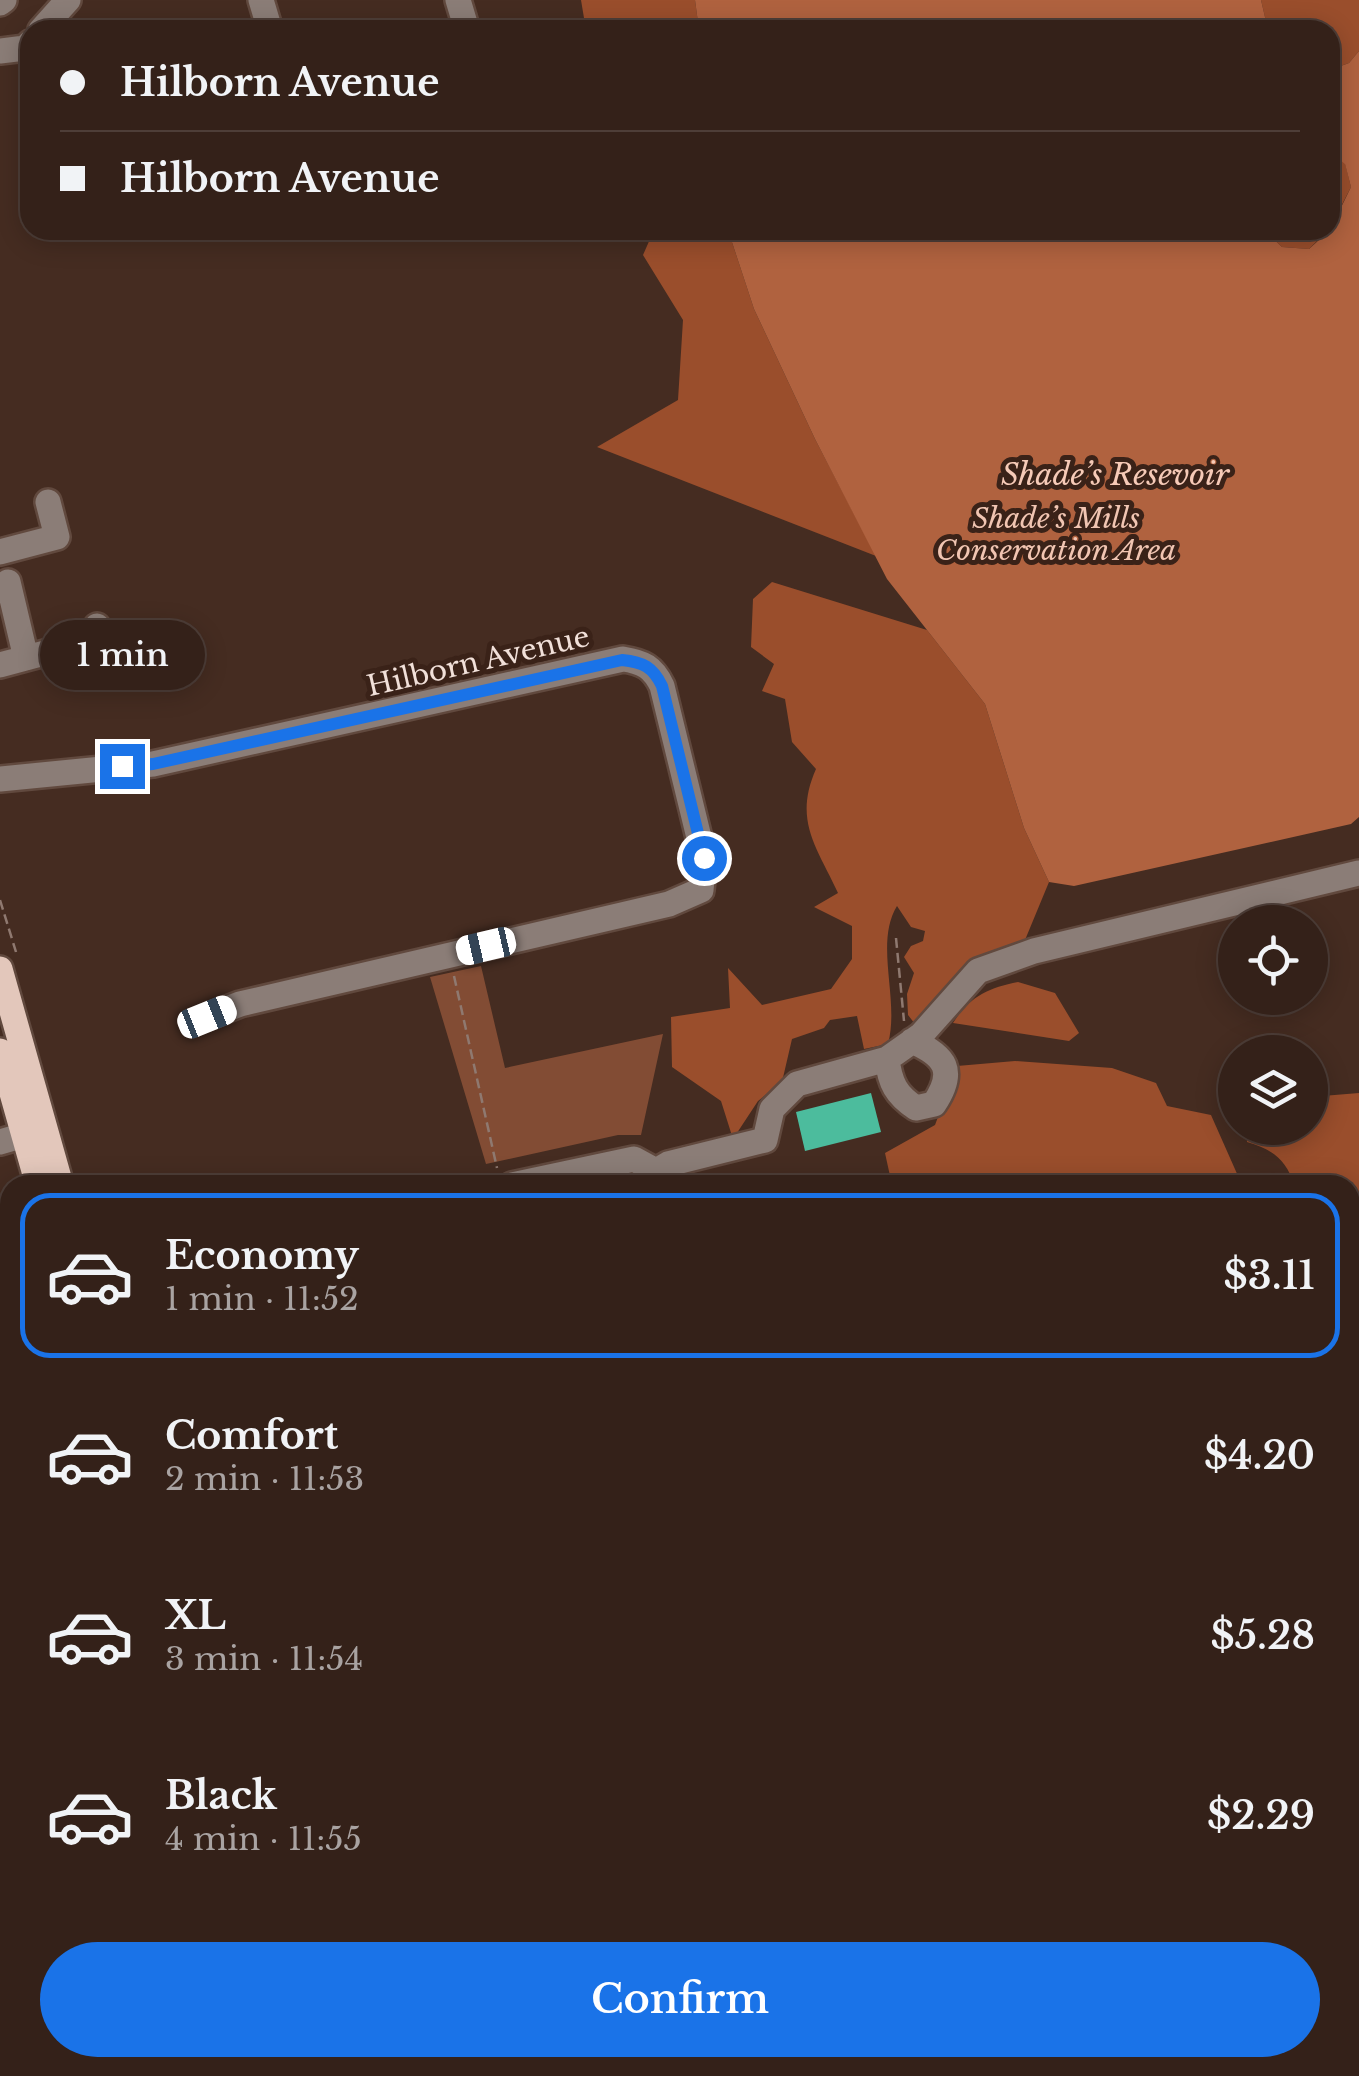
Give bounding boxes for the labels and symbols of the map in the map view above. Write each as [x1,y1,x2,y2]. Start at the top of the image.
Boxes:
water label: Shade’s Resevoir [1001,456,1230,493]
park label: Shade’s Mills Conservation Area [936,501,1176,568]
street label: Hilborn Avenue [363,619,593,704]
callout: 1 min [39,621,204,691]
route end [100,744,145,789]
route start [682,836,727,881]
car [453,925,519,967]
car [174,992,240,1042]

